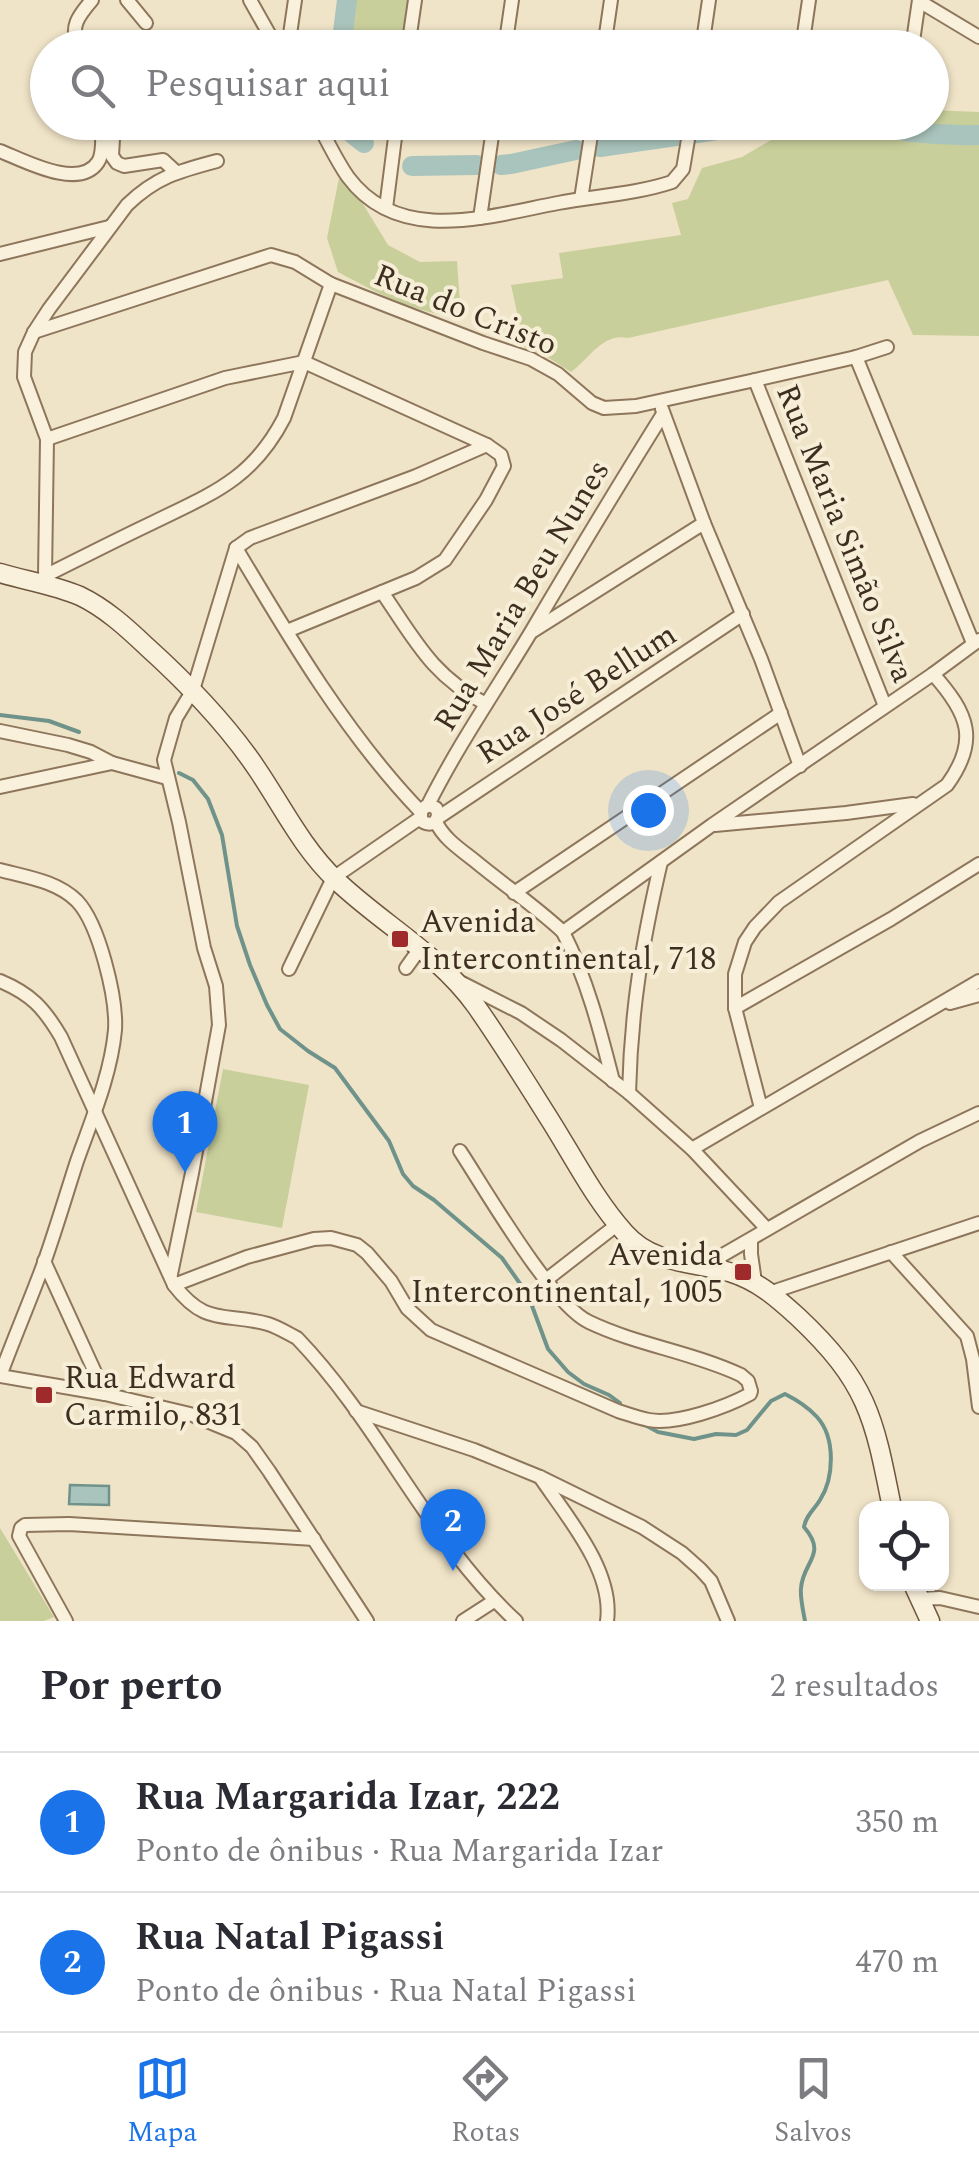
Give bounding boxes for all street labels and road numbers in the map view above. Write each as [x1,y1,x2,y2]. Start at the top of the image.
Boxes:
street label: Rua do Cristo [366,251,565,369]
street label: Rua Maria Simão Silva [762,377,927,691]
street label: Rua Maria Beu Nunes [422,450,623,741]
street label: Rua José Bellum [467,611,687,778]

